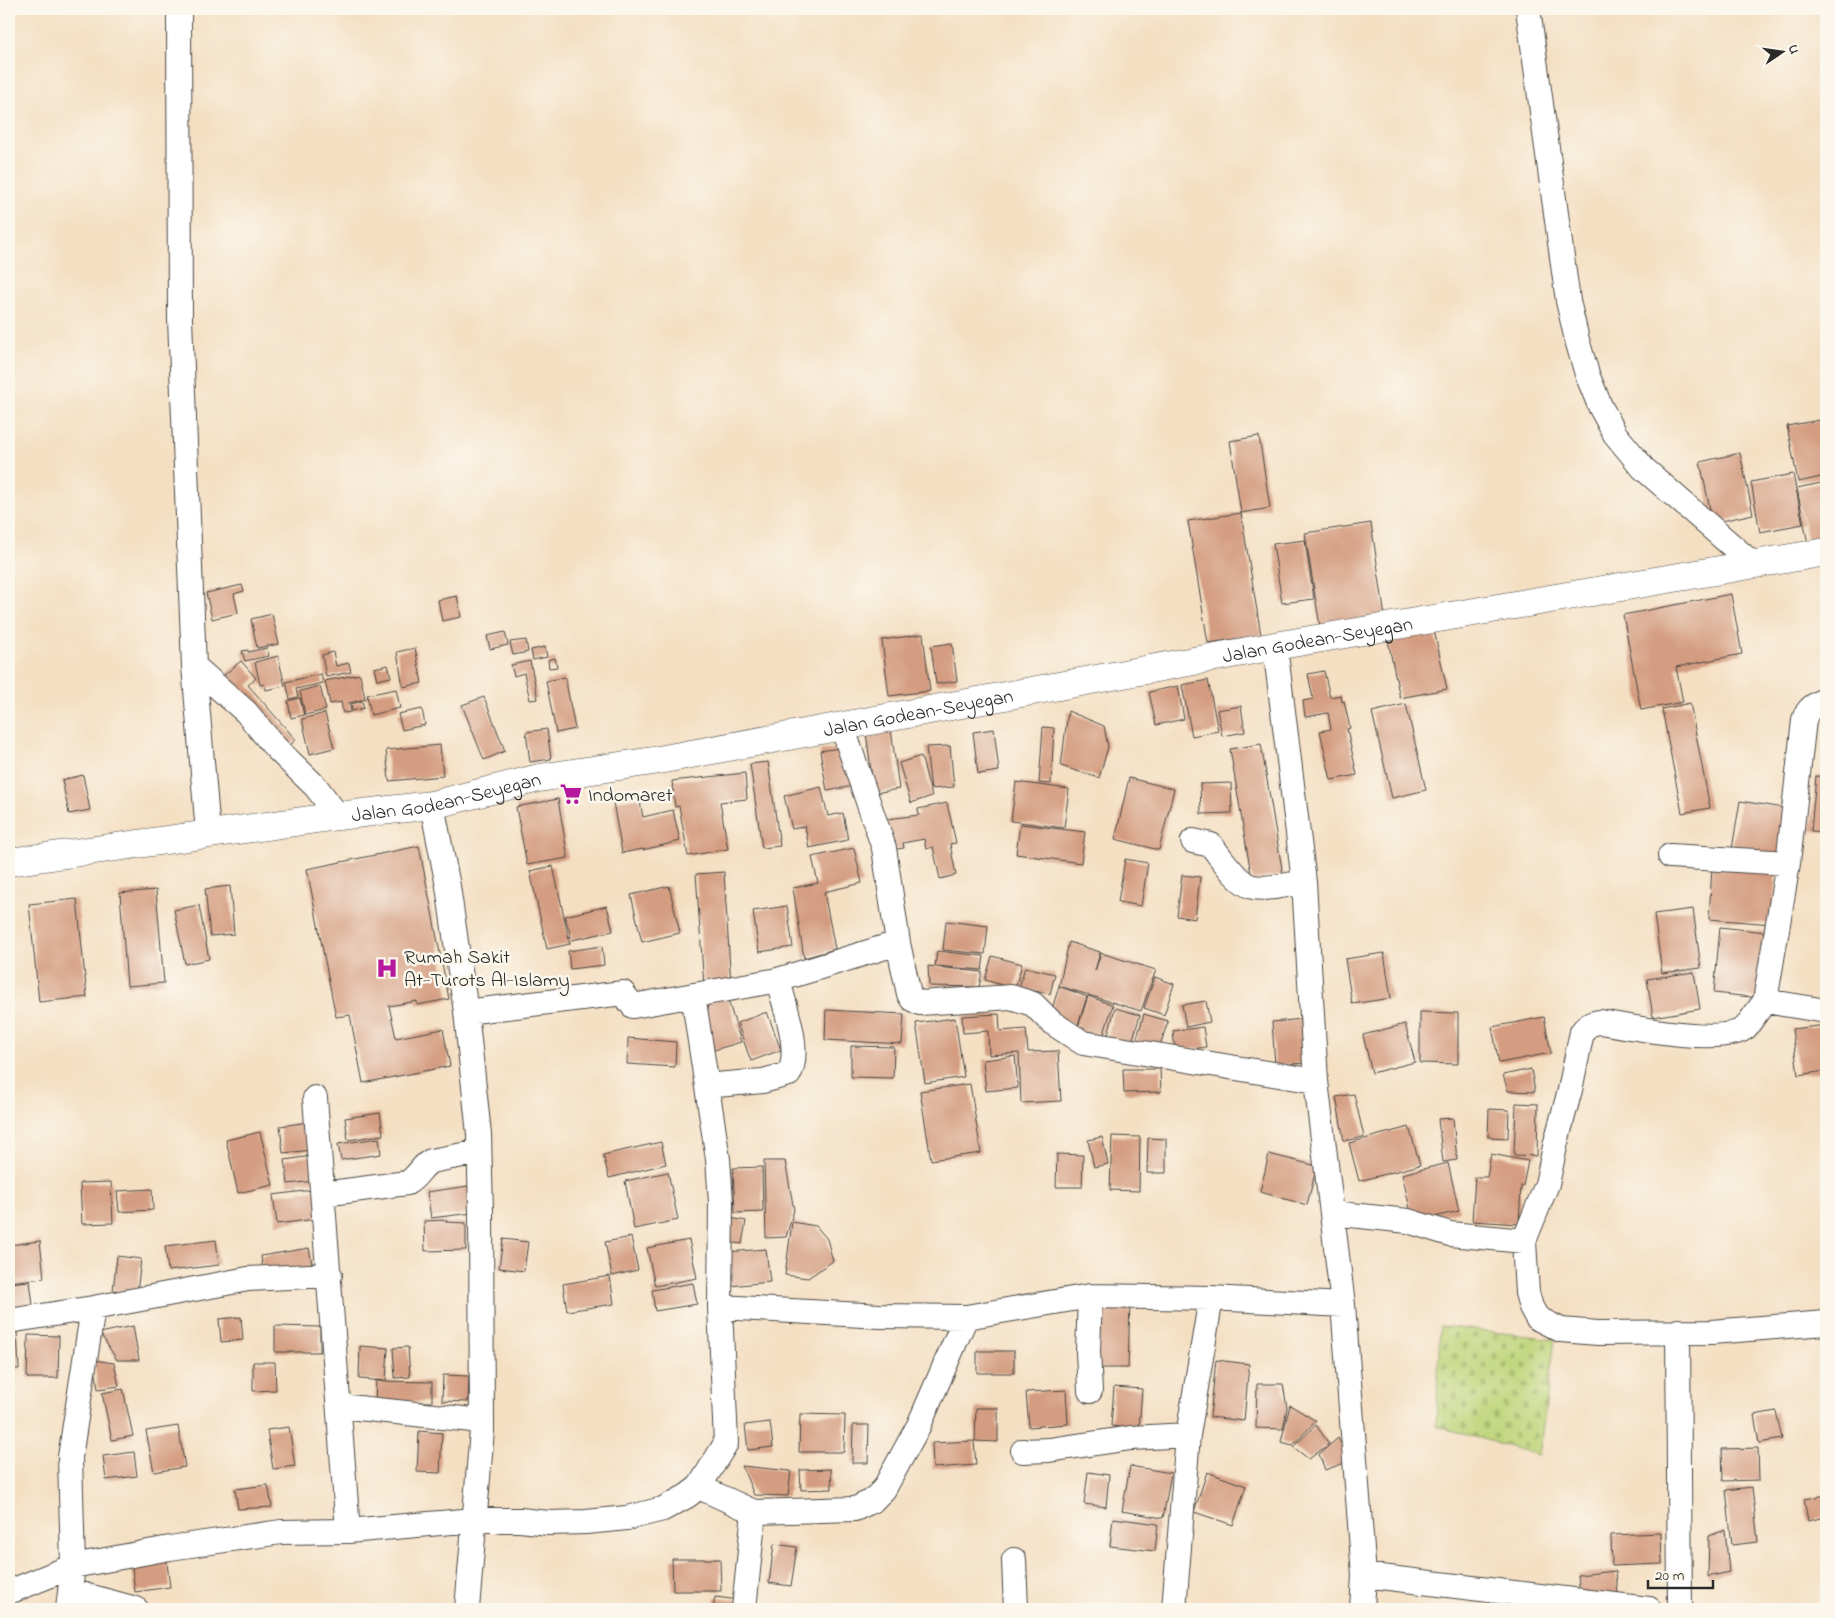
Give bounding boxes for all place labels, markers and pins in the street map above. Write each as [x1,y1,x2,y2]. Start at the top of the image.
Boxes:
supermarket icon: Indomaret [558,781,584,807]
place label: Indomaret [588,782,673,811]
place label: Rumah Sakit At-Turots Al-Islamy [404,944,570,996]
hospital icon: Rumah Sakit At-Turots Al-Islamy [374,955,400,981]

